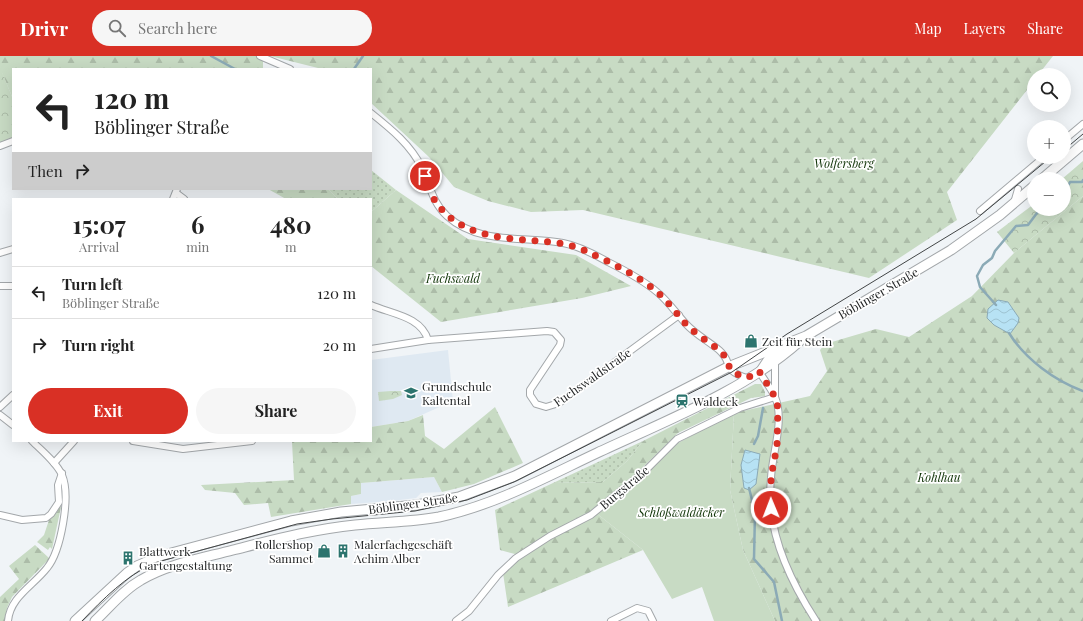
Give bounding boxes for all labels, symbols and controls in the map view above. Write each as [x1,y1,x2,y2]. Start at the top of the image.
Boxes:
search box [92,10,372,46]
text: Drivr [20,15,68,41]
icon: search [106,17,128,39]
text: Search here [138,18,217,38]
text: Map [914,19,942,38]
text: Layers [964,19,1005,38]
text: Share [1027,19,1063,38]
map controls [1027,68,1071,216]
button: search [1027,68,1071,112]
text: 120 m [94,79,169,116]
icon: left [28,84,80,136]
text: Böblinger Straße [94,115,229,139]
button: + [1027,120,1071,164]
park label: Wolfersberg [814,155,875,171]
pin [408,159,442,193]
icon: right [71,160,93,182]
text: Then [28,161,63,181]
icon: arrive [414,165,436,187]
button: − [1027,172,1071,216]
text: 15:07 [72,208,126,240]
text: 6 [191,208,205,240]
text: 480 [270,208,312,240]
text: Arrival [79,238,119,255]
text: min [186,238,209,255]
text: m [285,238,296,255]
street label: Böblinger Straße [835,264,921,322]
park label: Fuchswald [425,270,481,286]
text: Turn left [62,274,123,294]
icon: left [28,282,50,304]
text: 120 m [317,283,356,303]
text: Böblinger Straße [62,294,160,311]
shop icon: Zeit für Stein [743,333,759,349]
place label: Zeit für Stein [762,333,832,349]
icon: right [28,334,50,356]
text: Turn right [62,335,135,355]
text: 20 m [323,335,356,355]
street label: Fuchswaldstraße [550,344,634,410]
place label: Grundschule Kaltental [422,378,492,408]
school or university icon: Grundschule Kaltental [403,385,419,401]
button: Exit [28,388,188,434]
button: Share [196,388,356,434]
station icon: Waldeck [674,393,690,409]
place label: Waldeck [692,393,738,409]
street label: Burgstraße [596,462,652,512]
park label: Kohlhau [917,469,961,485]
position arrow [750,487,792,529]
street label: Böblinger Straße [367,489,459,517]
park label: Schloßwaldäcker [637,504,725,520]
place label: Rollershop Sammet [255,536,314,566]
place label: Malerfachgeschäft Achim Alber [353,536,453,566]
place label: Blattwerk Gartengestaltung [139,543,233,573]
shop icon: Rollershop Sammet [316,543,332,559]
building icon: Malerfachgeschäft Achim Alber [335,543,351,559]
building icon: Blattwerk Gartengestaltung [120,550,136,566]

